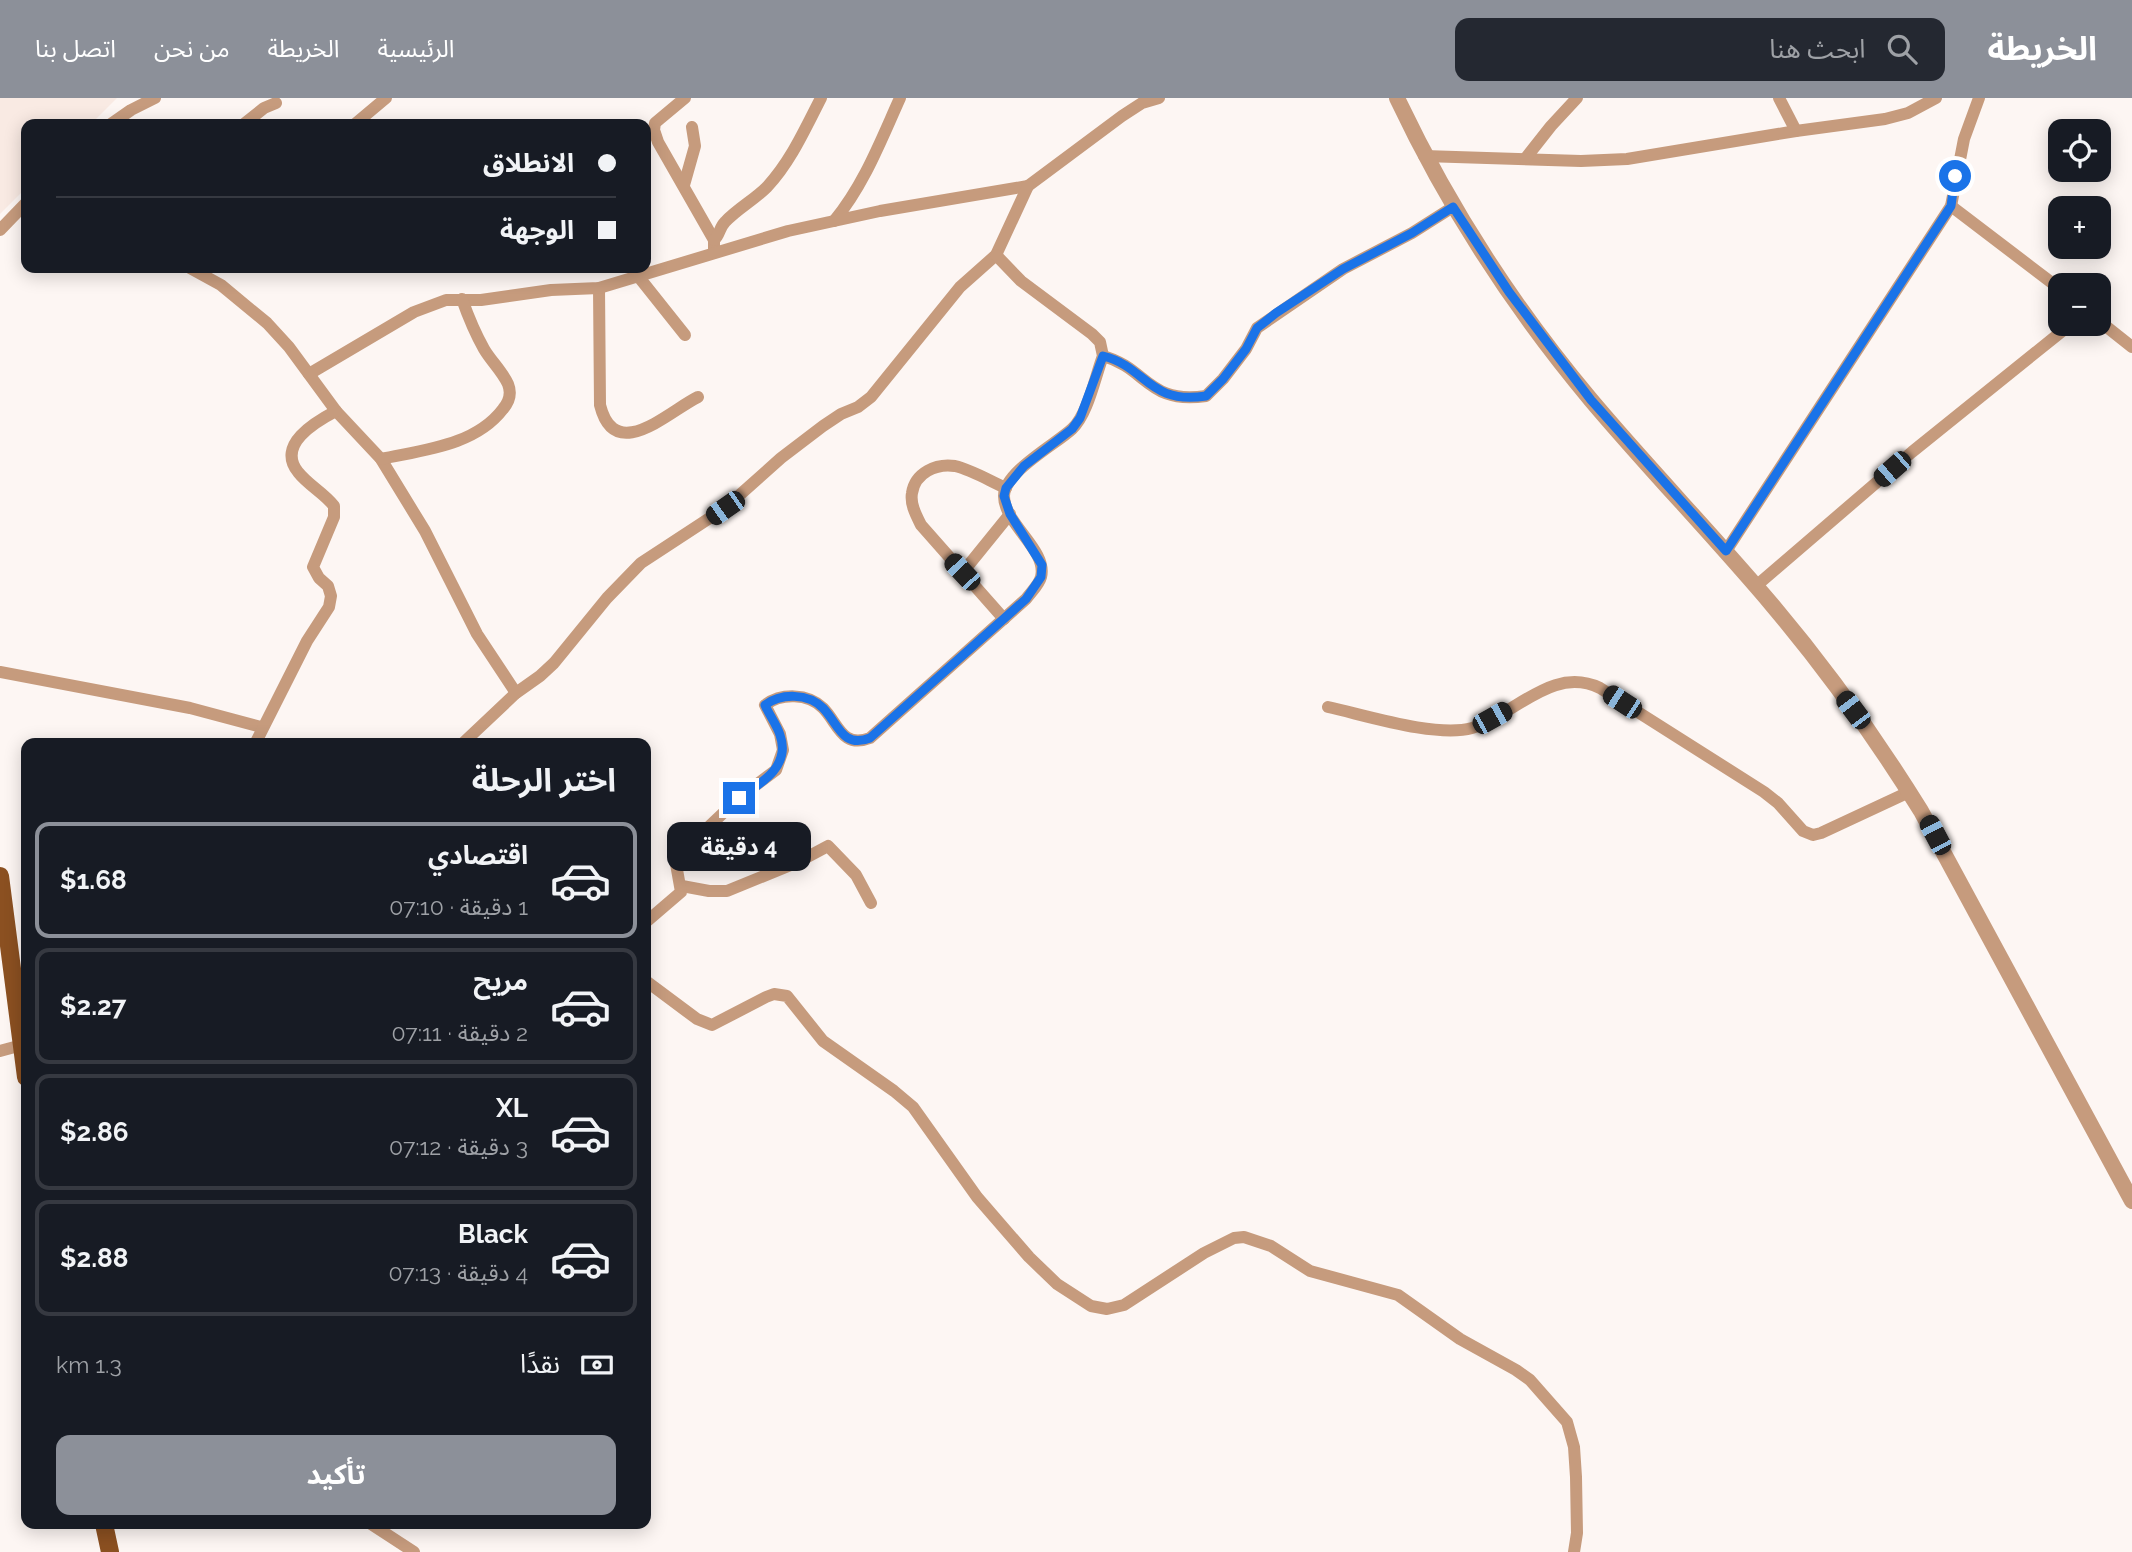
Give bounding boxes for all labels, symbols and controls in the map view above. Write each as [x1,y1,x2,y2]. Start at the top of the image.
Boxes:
search box [1455,18,1945,81]
text: الخريطة [1987,29,2097,68]
icon: search [1883,30,1921,68]
text: اتصل بنا [35,34,116,63]
text: من نحن [154,34,230,63]
text: الخريطة [268,34,339,63]
text: الرئيسية [377,34,455,63]
text: ابحث هنا [1769,34,1865,64]
map controls [2048,119,2111,336]
button: locate [2048,119,2111,182]
text: الانطلاق [483,148,574,178]
route start [1939,160,1971,192]
button: + [2048,196,2111,259]
text: الوجهة [500,215,574,245]
button: − [2048,273,2111,336]
car [1870,447,1915,491]
car [702,487,749,529]
car [940,549,985,595]
car [1599,682,1646,722]
car [1832,687,1875,733]
car [1469,699,1516,737]
text: اختر الرحلة [472,761,616,798]
route end [723,782,755,814]
car [1916,812,1955,858]
callout: 4 دقيقة [667,822,811,872]
text: 4 دقيقة [701,833,777,860]
text: اقتصادي [428,840,528,870]
icon: car [549,849,612,912]
text: $1.68 [60,865,127,895]
text: 1 دقيقة · 07:10 [389,893,528,920]
text: مريح [473,966,528,996]
icon: car [549,975,612,1038]
text: $2.27 [60,991,126,1021]
text: 2 دقيقة · 07:11 [391,1019,528,1046]
text: XL [496,1093,528,1123]
icon: car [549,1101,612,1164]
text: $2.86 [60,1117,128,1147]
text: 3 دقيقة · 07:12 [389,1133,528,1160]
text: Black [458,1219,528,1249]
icon: car [549,1227,612,1290]
text: $2.88 [60,1243,128,1273]
text: 4 دقيقة · 07:13 [388,1259,528,1286]
icon: cash [578,1346,616,1384]
text: نقدًا [520,1349,560,1379]
text: 1.3 km [56,1351,122,1378]
button: تأكيد [56,1435,616,1515]

